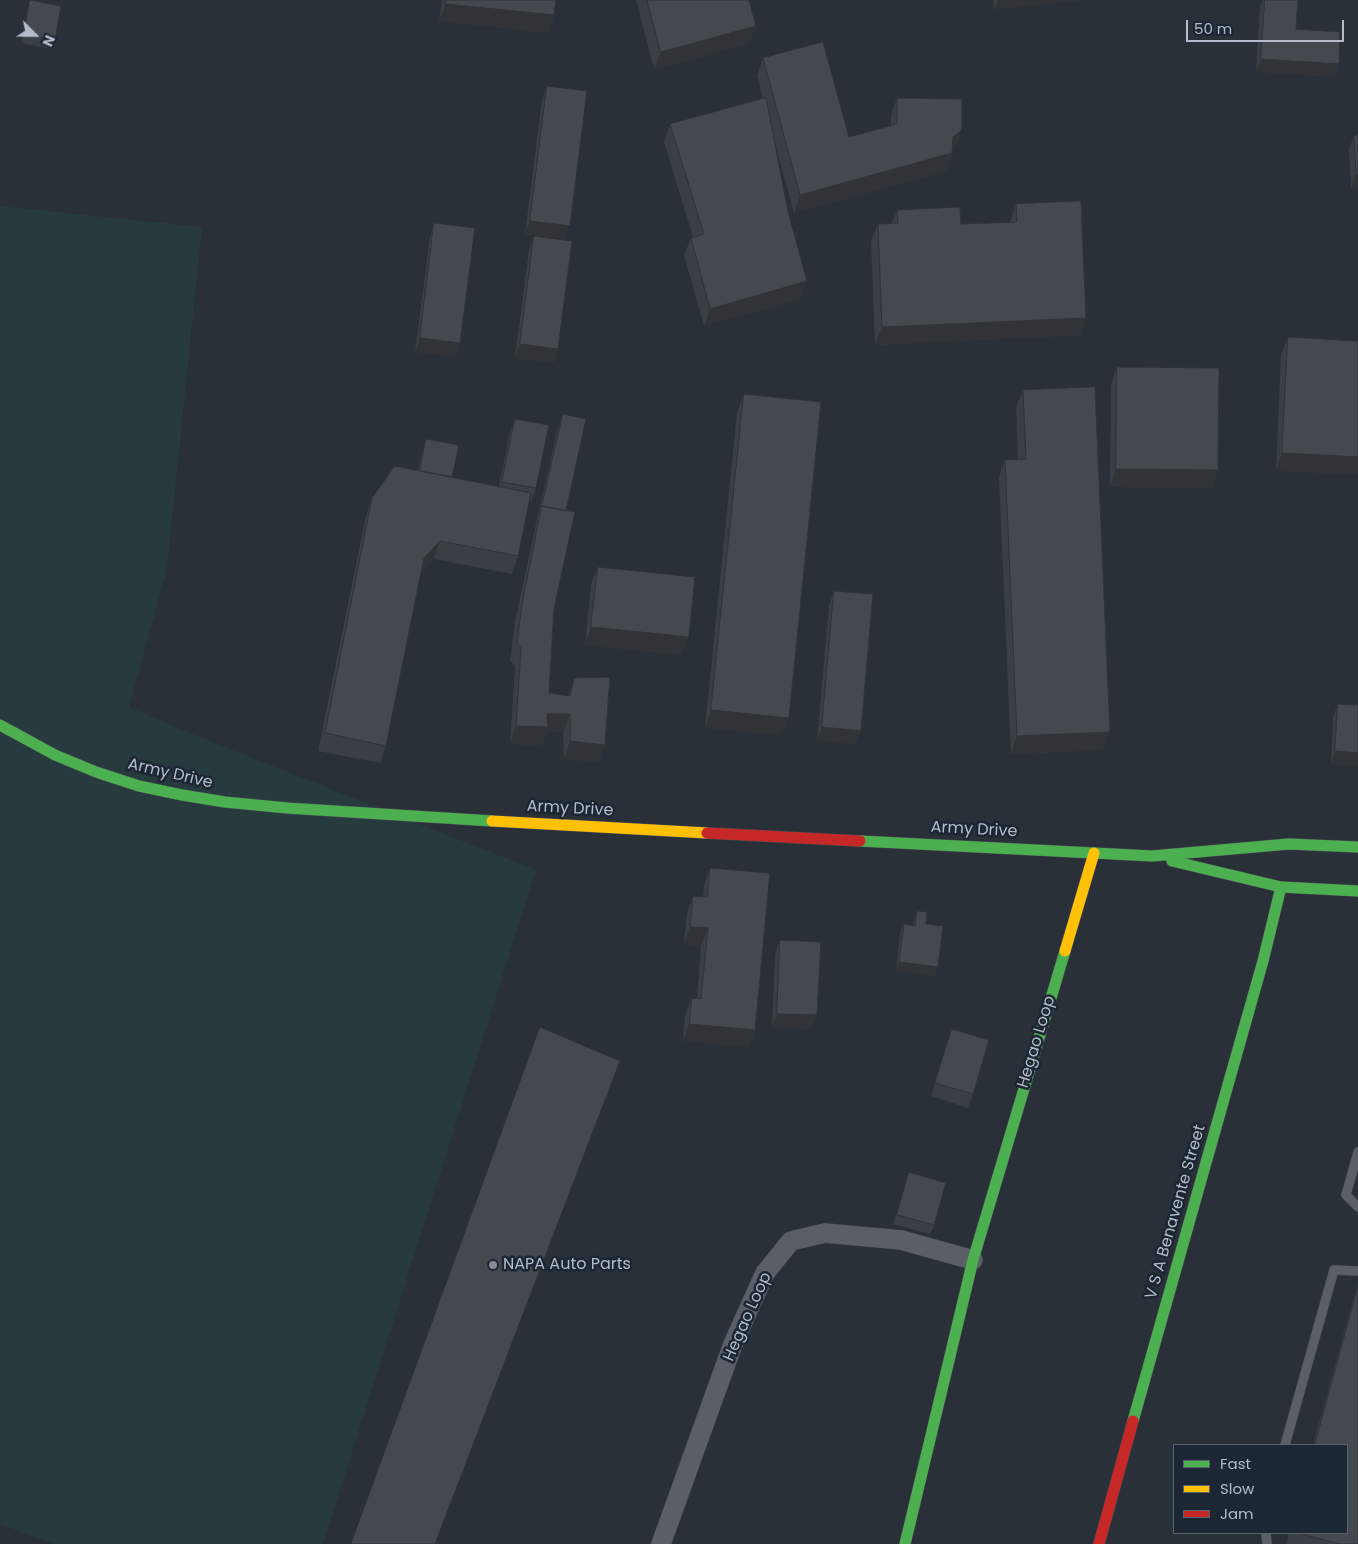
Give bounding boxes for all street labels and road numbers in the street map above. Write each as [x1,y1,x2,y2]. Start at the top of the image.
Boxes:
street label: Army Drive [126,755,214,793]
street label: Army Drive [526,797,614,821]
street label: Army Drive [930,818,1018,842]
street label: Hegao Loop [1014,994,1060,1090]
street label: V S A Benavente Street [1142,1123,1210,1301]
street label: Hegao Loop [720,1270,776,1364]

